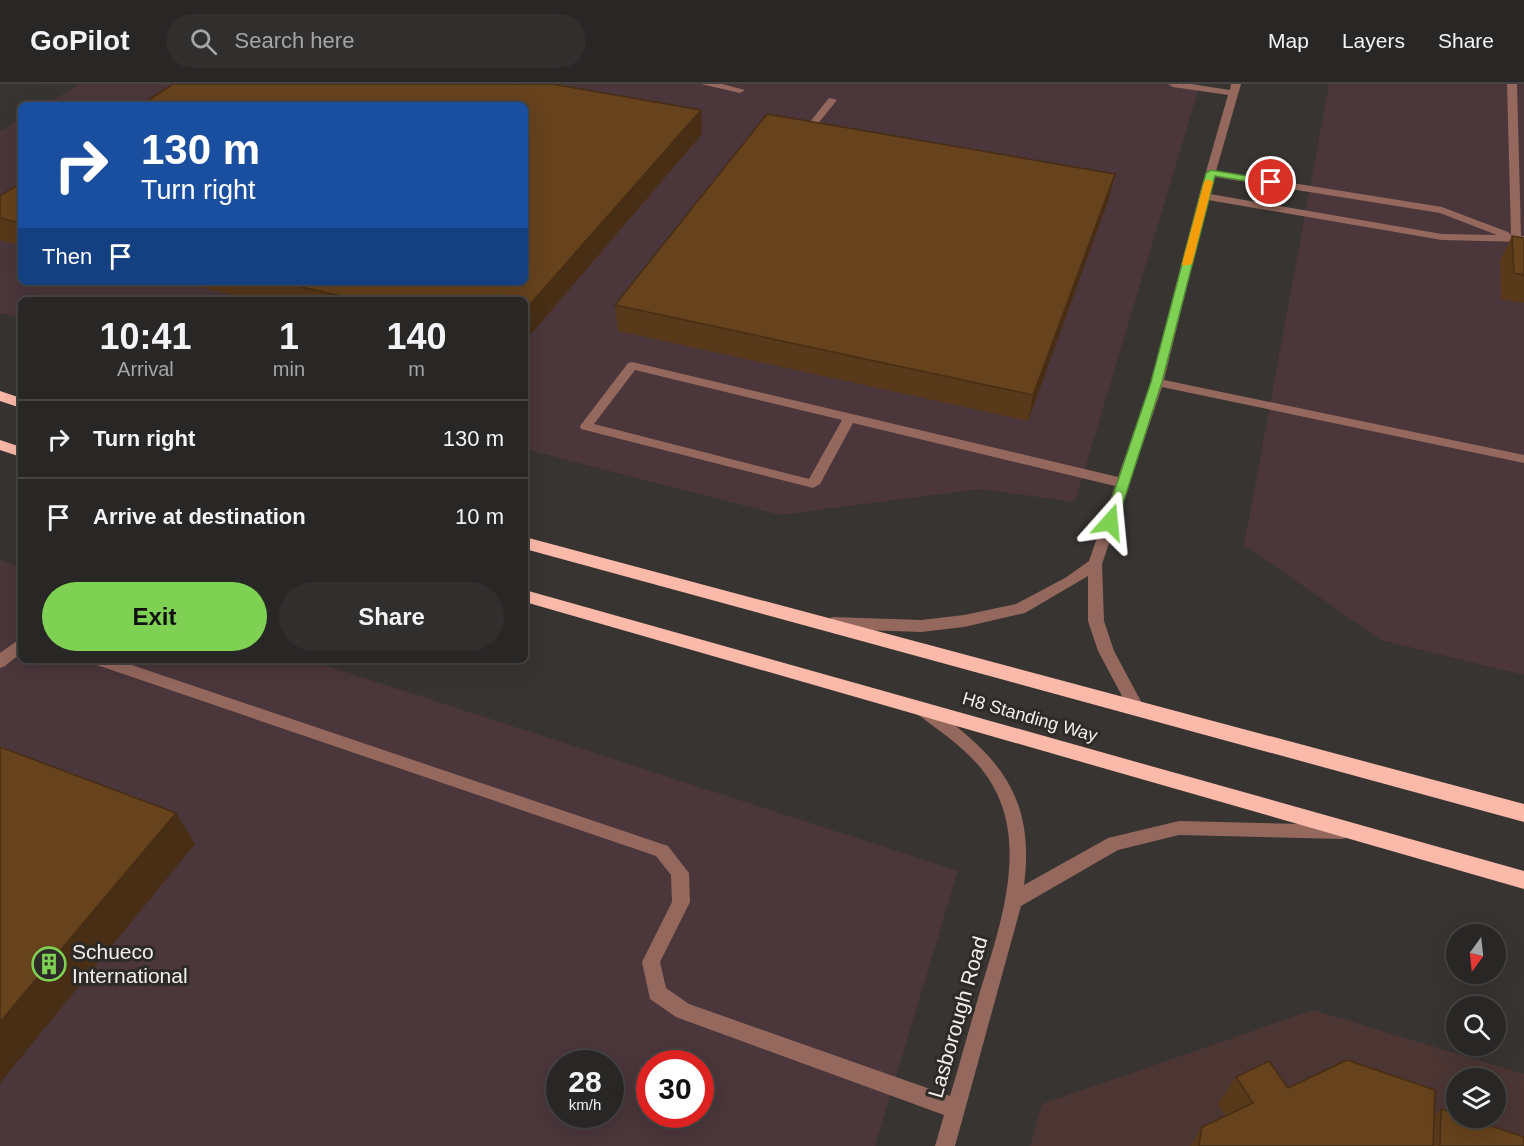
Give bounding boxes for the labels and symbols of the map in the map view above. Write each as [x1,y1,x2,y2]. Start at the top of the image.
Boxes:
pin [1245,156,1296,207]
position arrow [1078,490,1142,554]
street label: H8 Standing Way [960,688,1100,746]
north arrow [1446,924,1506,984]
street label: Lasborough Road [923,933,992,1100]
place label: Schueco International [72,940,188,987]
building icon: Schueco International [31,946,67,982]
speed limit sign: 30 [636,1050,714,1128]

